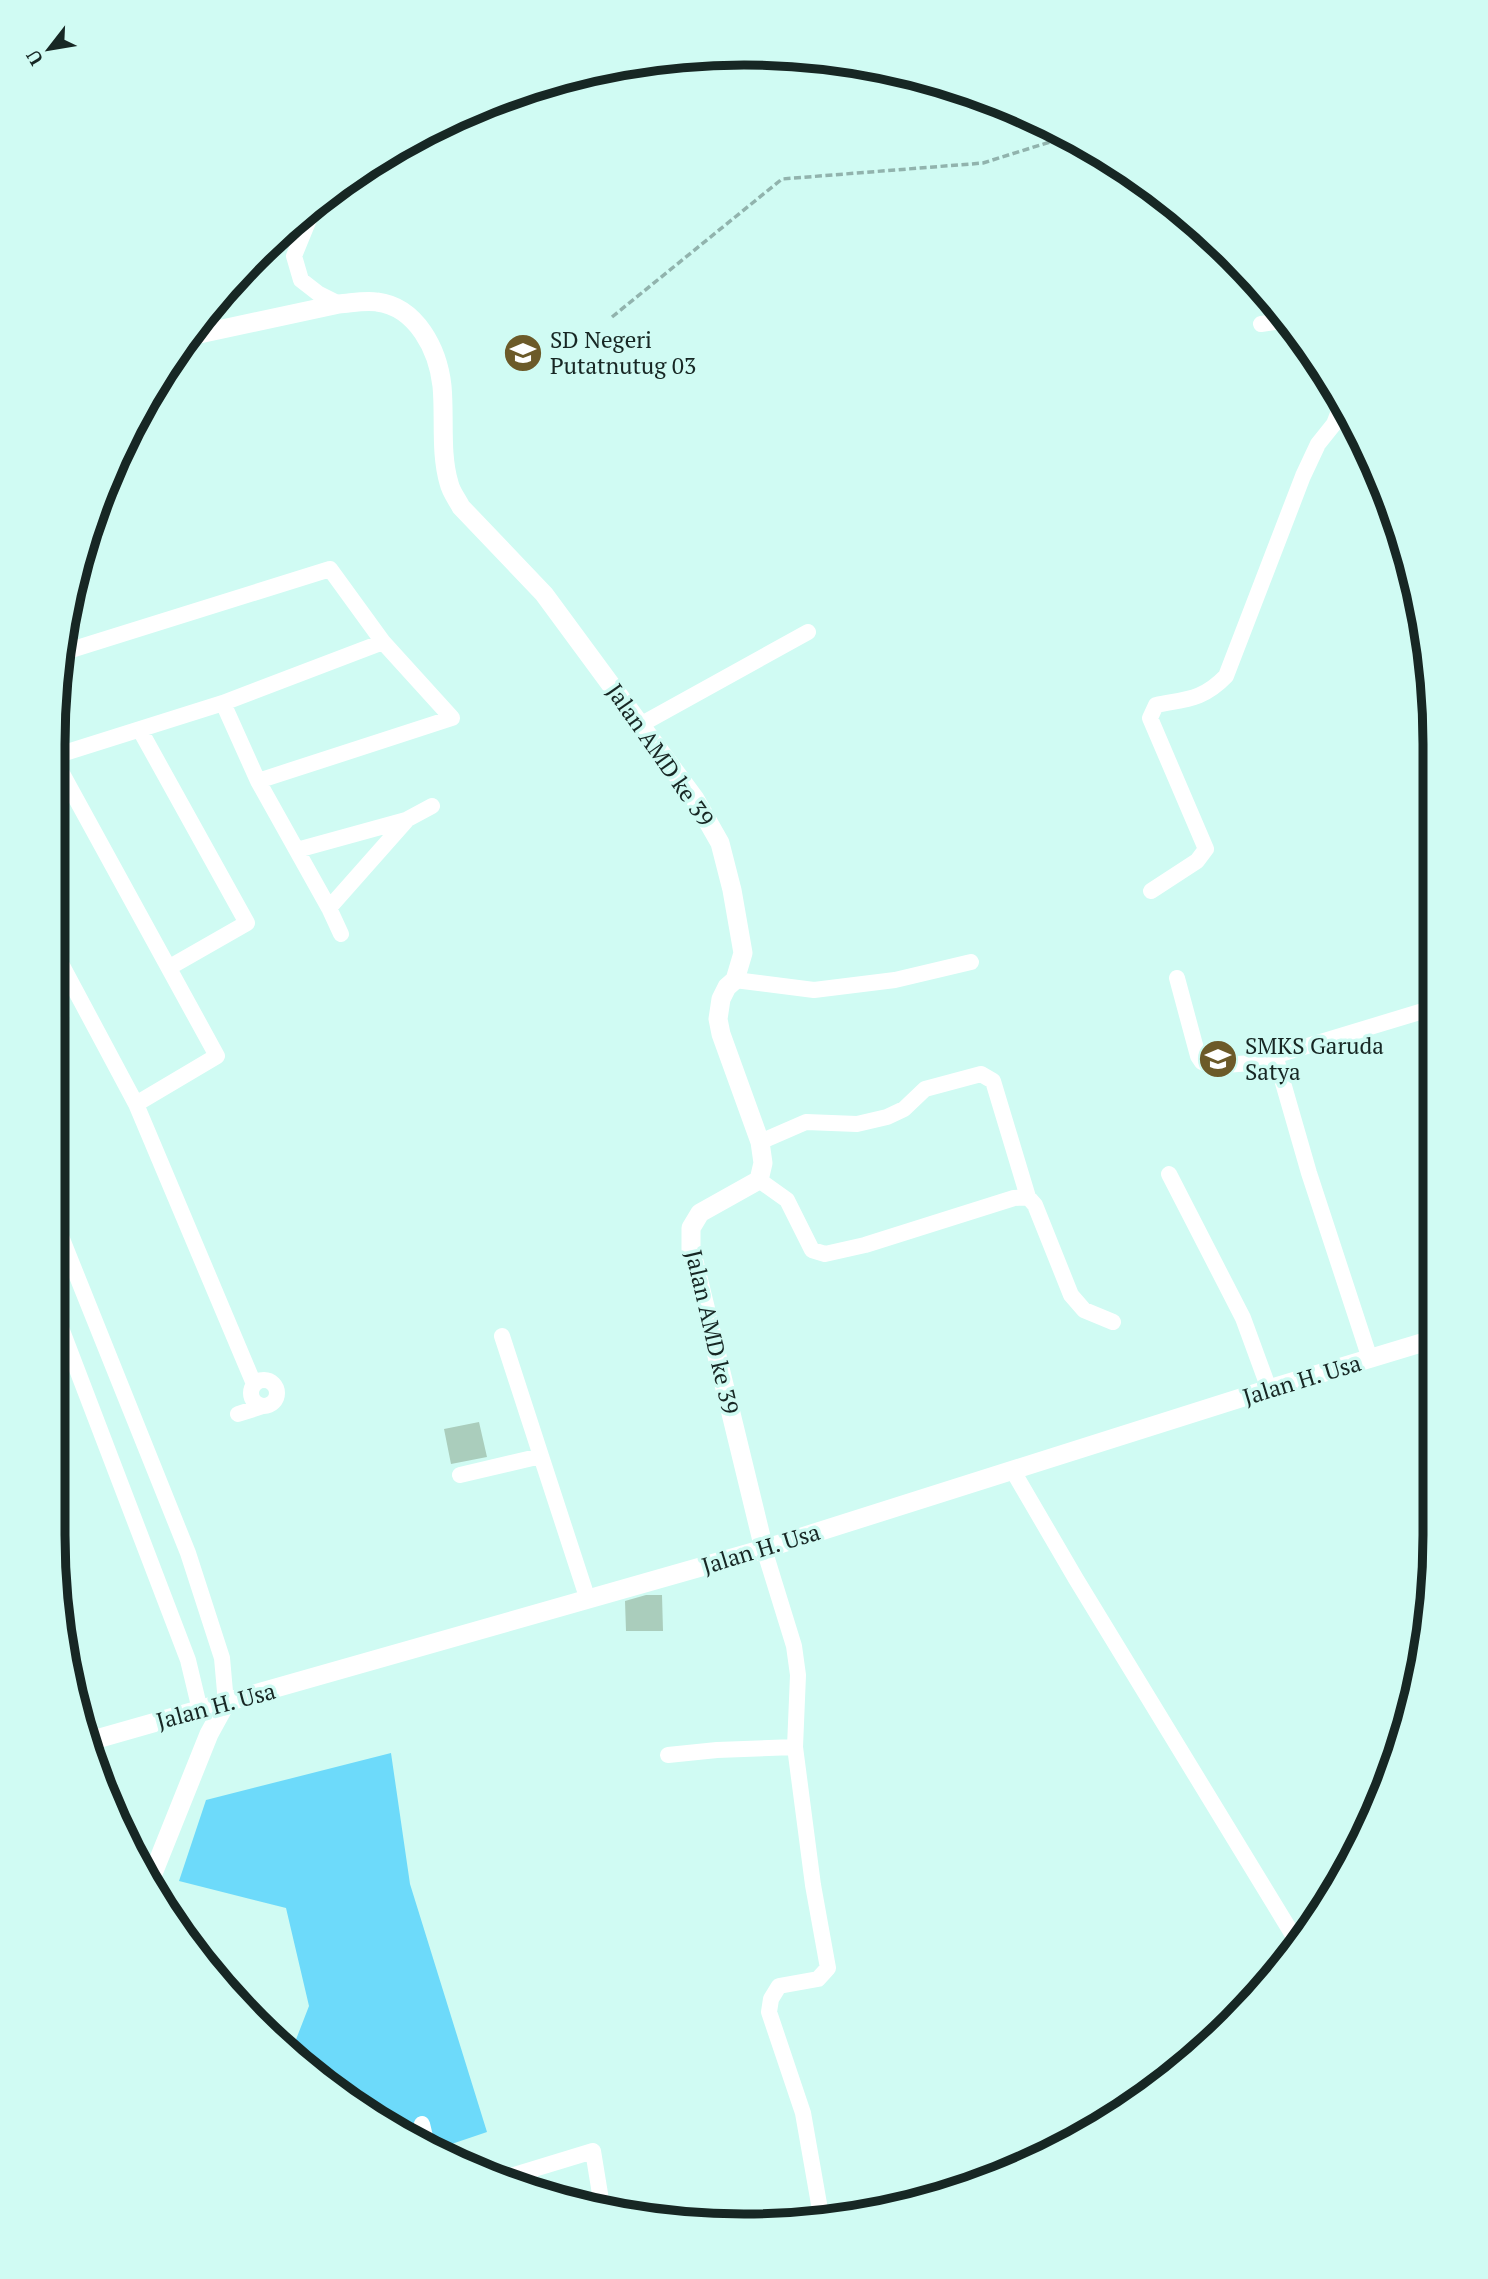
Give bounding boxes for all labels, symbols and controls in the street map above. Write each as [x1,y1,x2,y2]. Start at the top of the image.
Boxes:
north arrow [14,14,84,84]
text: U [20,45,48,70]
place label: SD Negeri Putatnutug 03 [550,324,696,381]
school or university icon: SD Negeri Putatnutug 03 [502,332,544,374]
street label: Jalan AMD ke 39 [600,677,721,832]
place label: SMKS Garuda Satya [1245,1030,1384,1087]
school or university icon: SMKS Garuda Satya [1197,1038,1239,1080]
street label: Jalan AMD ke 39 [679,1247,746,1417]
street label: Jalan H. Usa [1239,1347,1365,1412]
street label: Jalan H. Usa [698,1516,824,1581]
street label: Jalan H. Usa [153,1675,279,1736]

